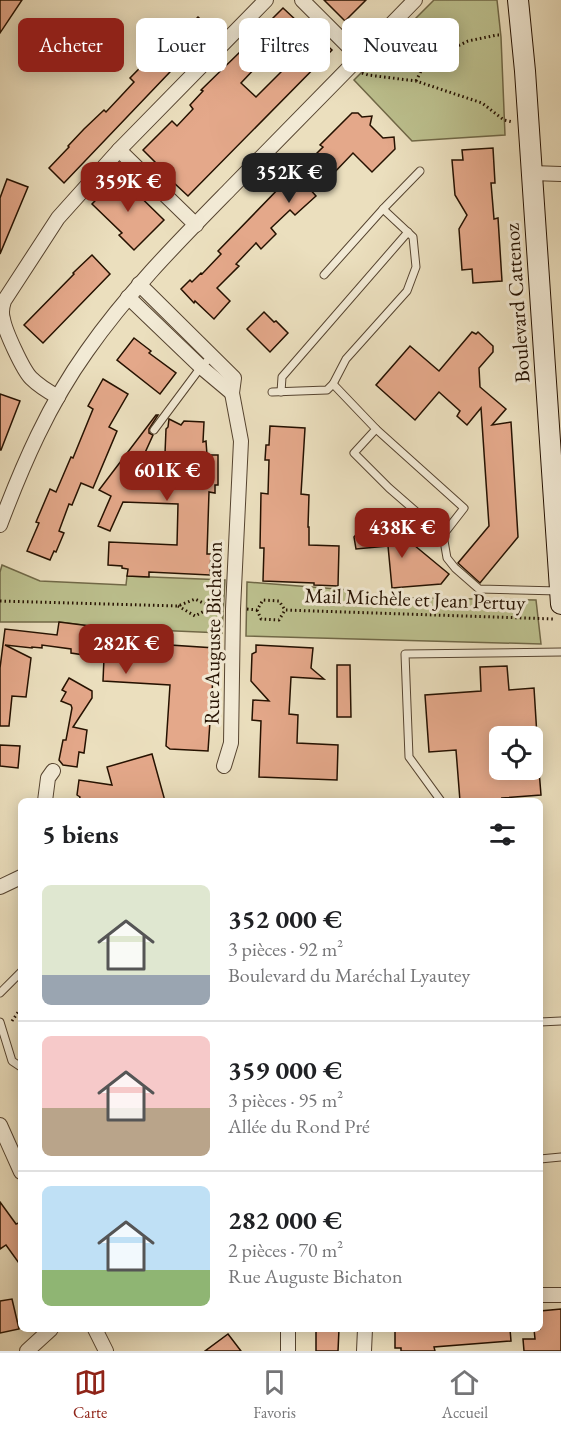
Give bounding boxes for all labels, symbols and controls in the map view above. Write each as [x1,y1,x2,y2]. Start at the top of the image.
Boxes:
chip: Acheter [18,18,124,72]
chip: Louer [136,18,227,72]
chip: Filtres [239,18,330,72]
chip: Nouveau [342,18,459,72]
pin: 352K € [240,153,338,204]
text: 352K € [256,159,322,185]
pin: 359K € [79,162,177,213]
text: 359K € [95,168,161,194]
street label: Boulevard Cattenoz [497,222,536,384]
pin: 601K € [118,451,216,502]
text: 601K € [134,457,200,483]
pin: 438K € [353,508,451,559]
text: 438K € [369,514,435,540]
street label: Rue Auguste Bichaton [197,541,228,725]
street label: Mail Michèle et Jean Pertuy [304,581,527,616]
pin: 282K € [77,624,175,675]
text: 282K € [93,630,159,656]
map controls [489,726,543,780]
button: locate [489,726,543,780]
text: 5 biens [42,817,119,851]
icon: filters [486,818,519,851]
text: 352 000 € [228,902,342,936]
icon: home [90,909,162,981]
text: 3 pièces · 92 m² [228,936,343,962]
text: Boulevard du Maréchal Lyautey [228,962,470,988]
text: 359 000 € [228,1053,342,1087]
icon: home [90,1060,162,1132]
text: 3 pièces · 95 m² [228,1087,343,1113]
text: Allée du Rond Pré [228,1113,370,1139]
text: 282 000 € [228,1203,342,1237]
icon: home [90,1210,162,1282]
text: 2 pièces · 70 m² [228,1237,343,1263]
text: Rue Auguste Bichaton [228,1263,403,1289]
tab: Carte [73,1366,107,1423]
tab: Favoris [253,1366,296,1423]
tab: Accueil [442,1366,488,1423]

